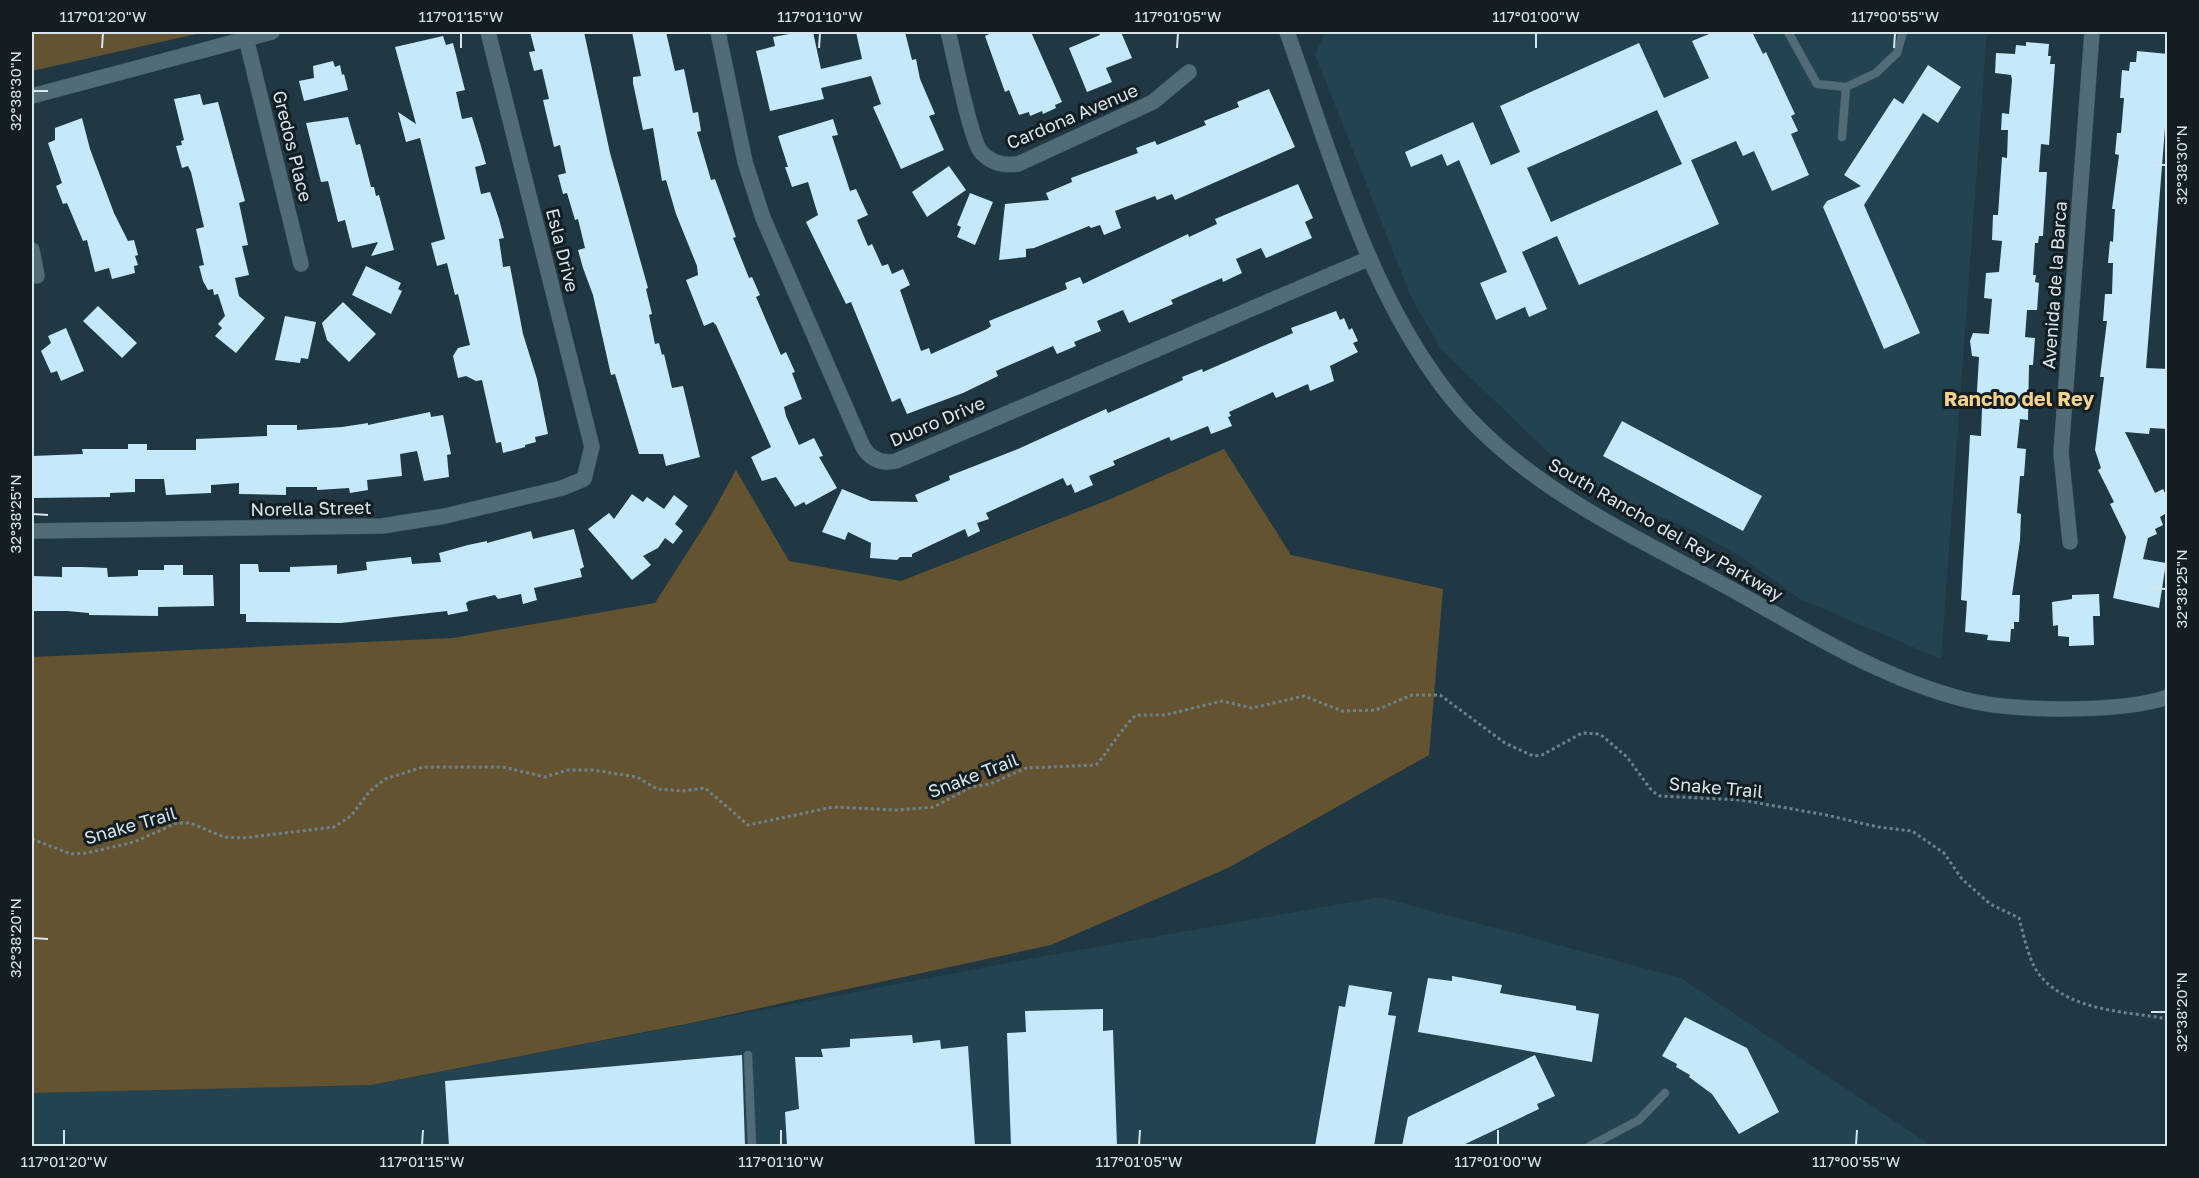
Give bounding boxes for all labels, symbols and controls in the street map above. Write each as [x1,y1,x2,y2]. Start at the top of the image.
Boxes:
text: 117°01'20"W [60,7,146,25]
text: 117°01'15"W [419,7,503,25]
text: 117°01'10"W [777,7,863,25]
text: 117°01'05"W [1135,7,1221,25]
text: 117°01'00"W [1492,7,1580,25]
text: 117°00'55"W [1851,7,1939,25]
text: 32°38'30"N [6,51,24,131]
street label: Cardona Avenue [1003,78,1141,154]
street label: Gredos Place [269,88,317,204]
text: 32°38'30"N [2172,125,2190,205]
street label: Avenida de la Barca [2037,200,2071,370]
street label: Esla Drive [542,206,584,294]
district label: Rancho del Rey [1944,386,2094,410]
street label: Duoro Drive [886,391,988,451]
street label: South Rancho del Rey Parkway [1545,453,1787,605]
text: 32°38'25"N [6,474,24,554]
street label: Norella Street [250,496,372,520]
text: 32°38'25"N [2172,549,2190,629]
street label: Snake Trail [925,748,1021,802]
street label: Snake Trail [1668,772,1764,802]
street label: Snake Trail [81,801,179,849]
text: 32°38'20"N [6,898,24,978]
text: 32°38'20"N [2172,972,2190,1052]
text: 117°01'20"W [21,1152,107,1170]
text: 117°01'15"W [380,1152,464,1170]
text: 117°01'10"W [738,1152,824,1170]
text: 117°01'05"W [1096,1152,1182,1170]
text: 117°01'00"W [1454,1152,1542,1170]
text: 117°00'55"W [1812,1152,1900,1170]

